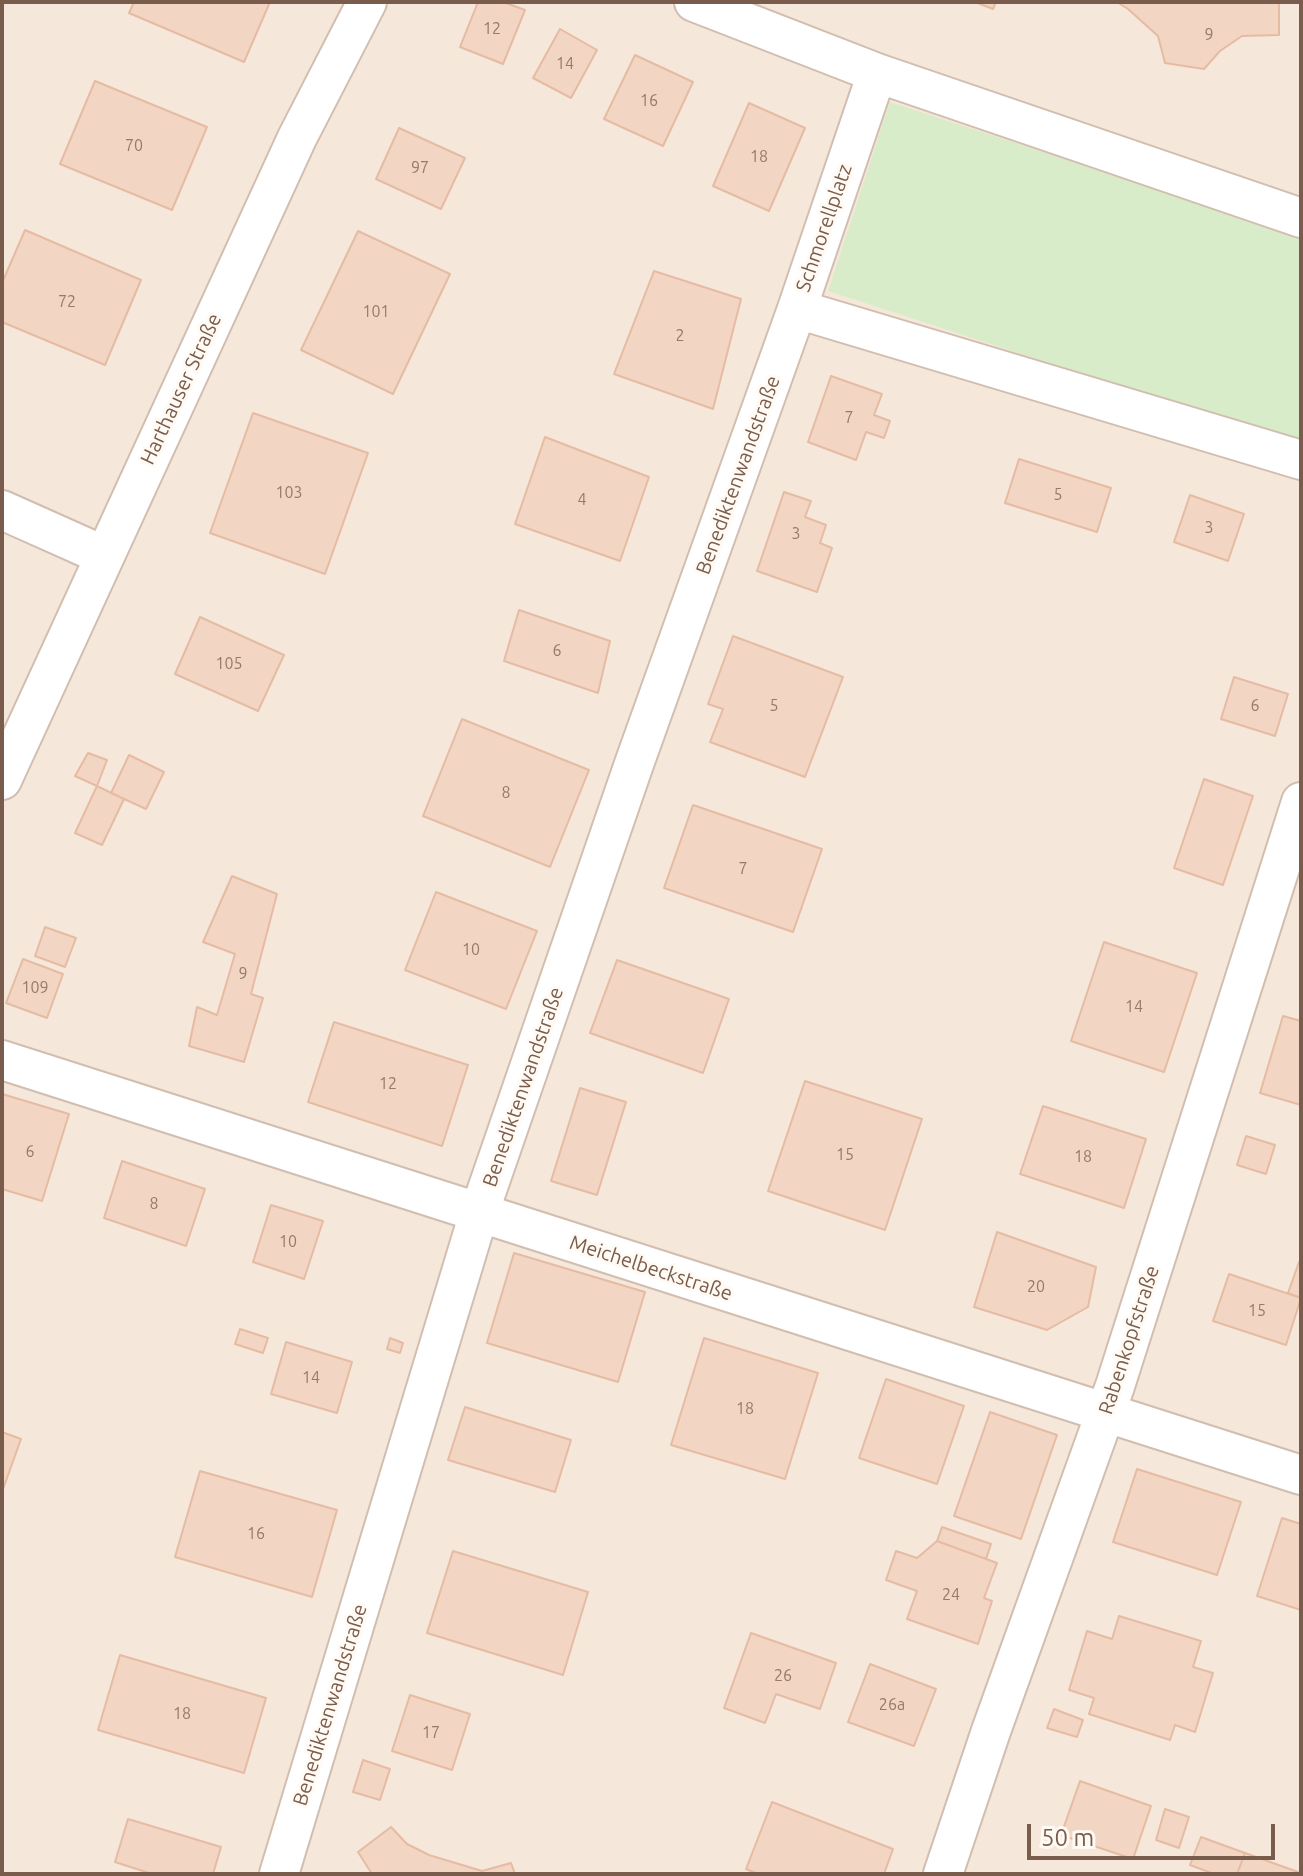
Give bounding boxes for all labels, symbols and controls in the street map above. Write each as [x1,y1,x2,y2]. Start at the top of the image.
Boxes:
house number: 12 [483,19,501,39]
house number: 9 [1204,25,1214,45]
house number: 14 [556,54,574,74]
house number: 16 [640,91,658,111]
house number: 70 [125,136,143,156]
house number: 18 [750,147,768,167]
house number: 97 [411,158,429,178]
street label: Schmorellplatz [791,161,857,295]
house number: 72 [58,292,76,312]
house number: 101 [362,302,390,322]
street label: Harthauser Straße [135,310,227,468]
house number: 2 [675,326,685,346]
street label: Benediktenwandstraße [691,372,785,578]
house number: 7 [844,408,854,428]
house number: 103 [275,483,303,503]
house number: 5 [1053,485,1063,505]
house number: 4 [577,490,587,510]
house number: 3 [1204,518,1214,538]
house number: 3 [791,524,801,544]
house number: 6 [552,641,562,661]
house number: 105 [215,654,243,674]
house number: 5 [769,696,779,716]
house number: 6 [1250,696,1260,716]
house number: 8 [501,783,511,803]
house number: 7 [738,859,748,879]
house number: 10 [462,940,480,960]
house number: 9 [238,964,248,984]
house number: 109 [21,978,49,998]
street label: Benediktenwandstraße [478,984,568,1190]
house number: 14 [1125,997,1143,1017]
house number: 12 [379,1074,397,1094]
house number: 6 [25,1142,35,1162]
house number: 15 [836,1145,854,1165]
house number: 18 [1074,1147,1092,1167]
house number: 8 [149,1194,159,1214]
street label: Meichelbeckstraße [566,1230,736,1306]
house number: 10 [279,1232,297,1252]
street label: Rabenkopfstraße [1094,1263,1164,1417]
house number: 20 [1027,1277,1045,1297]
house number: 15 [1248,1301,1266,1321]
house number: 14 [302,1368,320,1388]
house number: 18 [736,1399,754,1419]
house number: 16 [247,1524,265,1544]
house number: 24 [942,1585,960,1605]
street label: Benediktenwandstraße [288,1601,372,1809]
house number: 26 [774,1666,792,1686]
house number: 26a [879,1695,905,1715]
house number: 18 [173,1704,191,1724]
house number: 17 [422,1723,440,1743]
scale bar [1031,1808,1279,1858]
text: 50 m [1041,1824,1094,1851]

